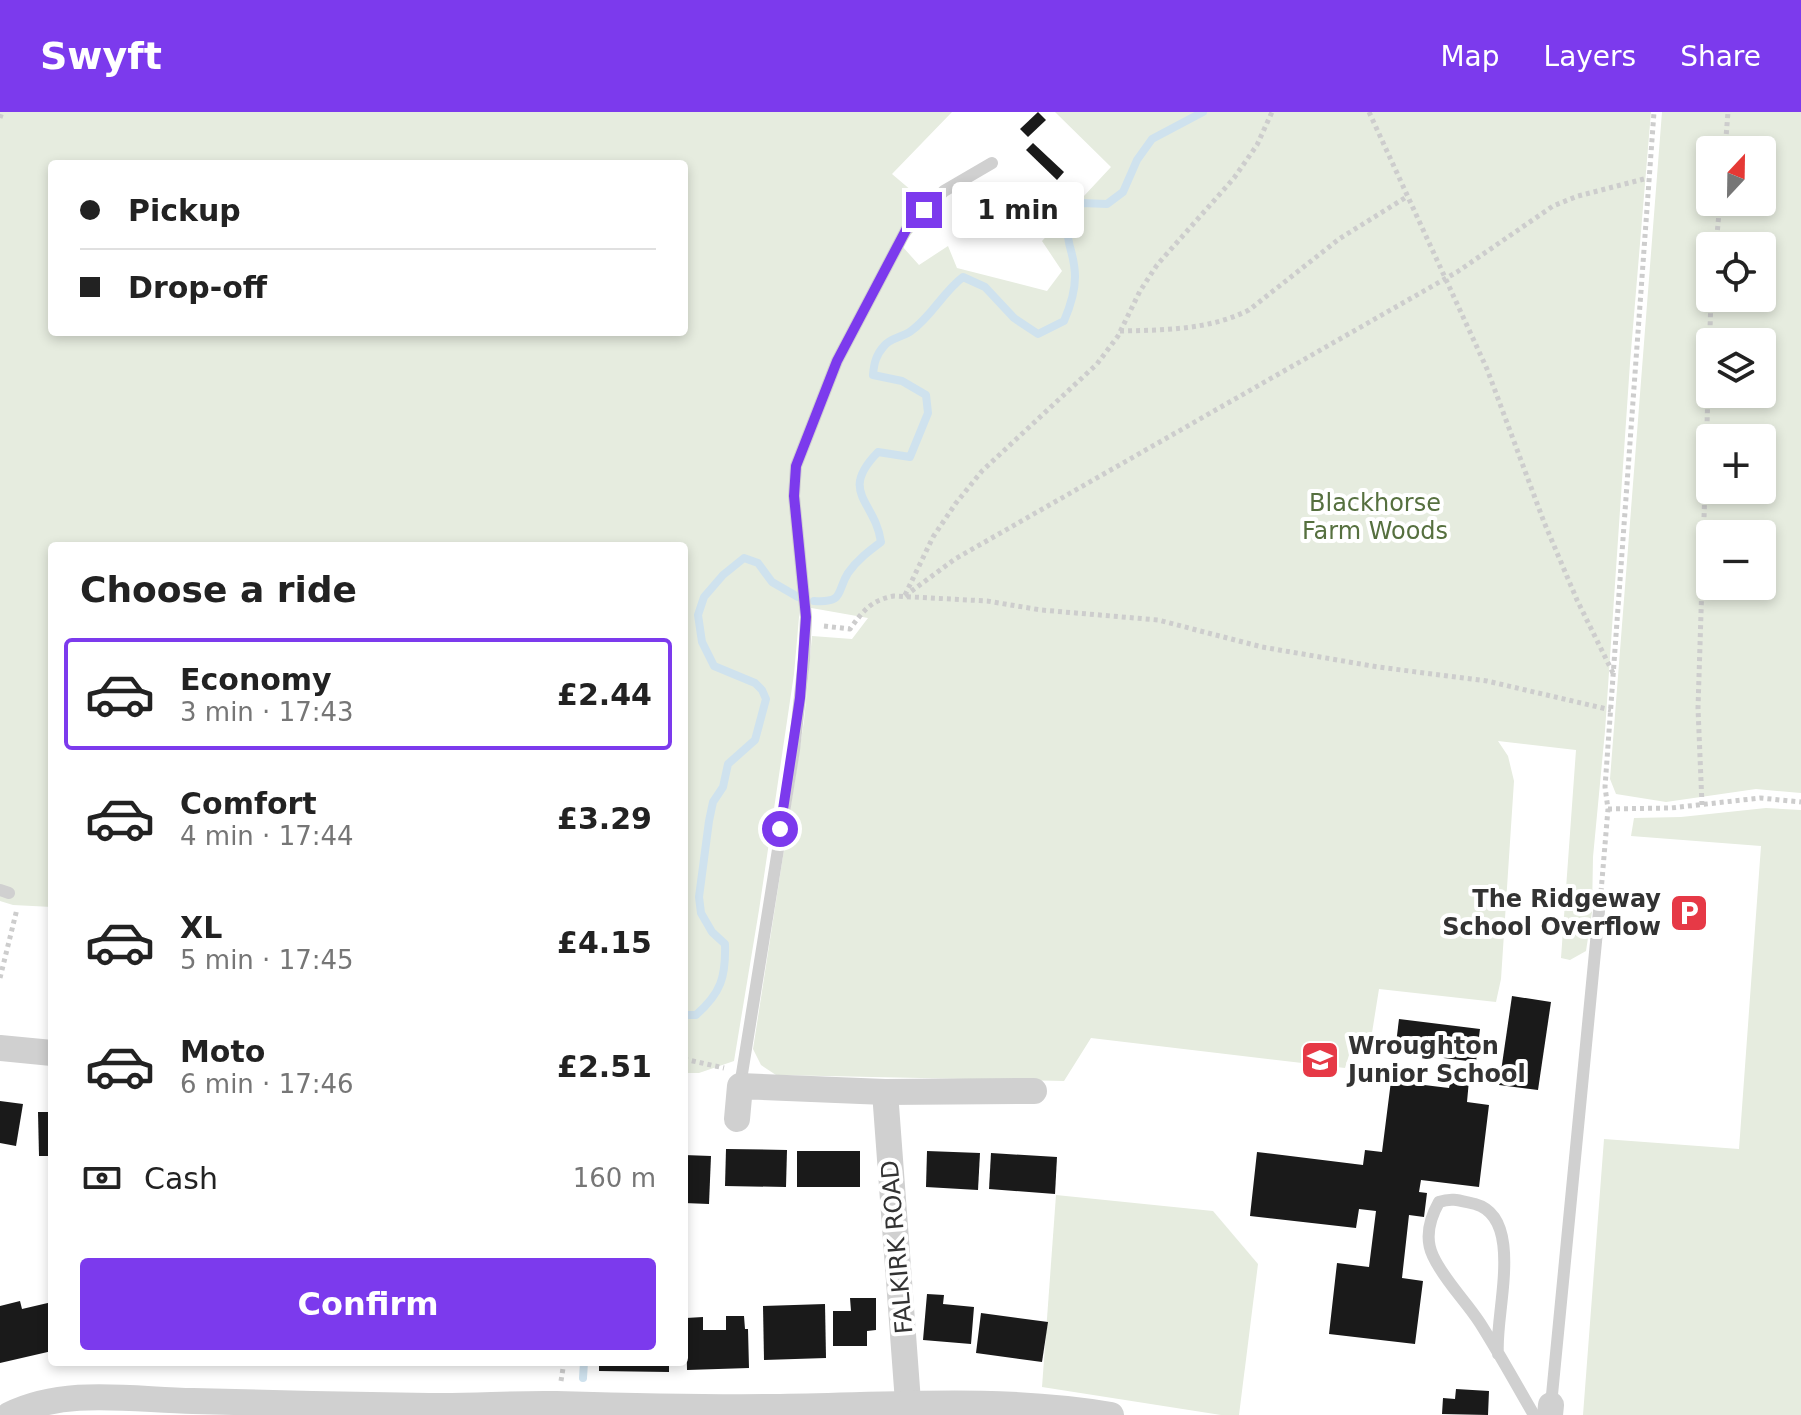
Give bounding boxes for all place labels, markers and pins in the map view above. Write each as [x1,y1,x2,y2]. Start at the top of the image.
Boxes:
place label: The Ridgeway School Overflow [1442,885,1661,941]
parking icon: The Ridgeway School Overflow [1668,892,1710,934]
place label: Wroughton Junior School [1346,1032,1526,1088]
school or university icon: Wroughton Junior School [1299,1039,1341,1081]

